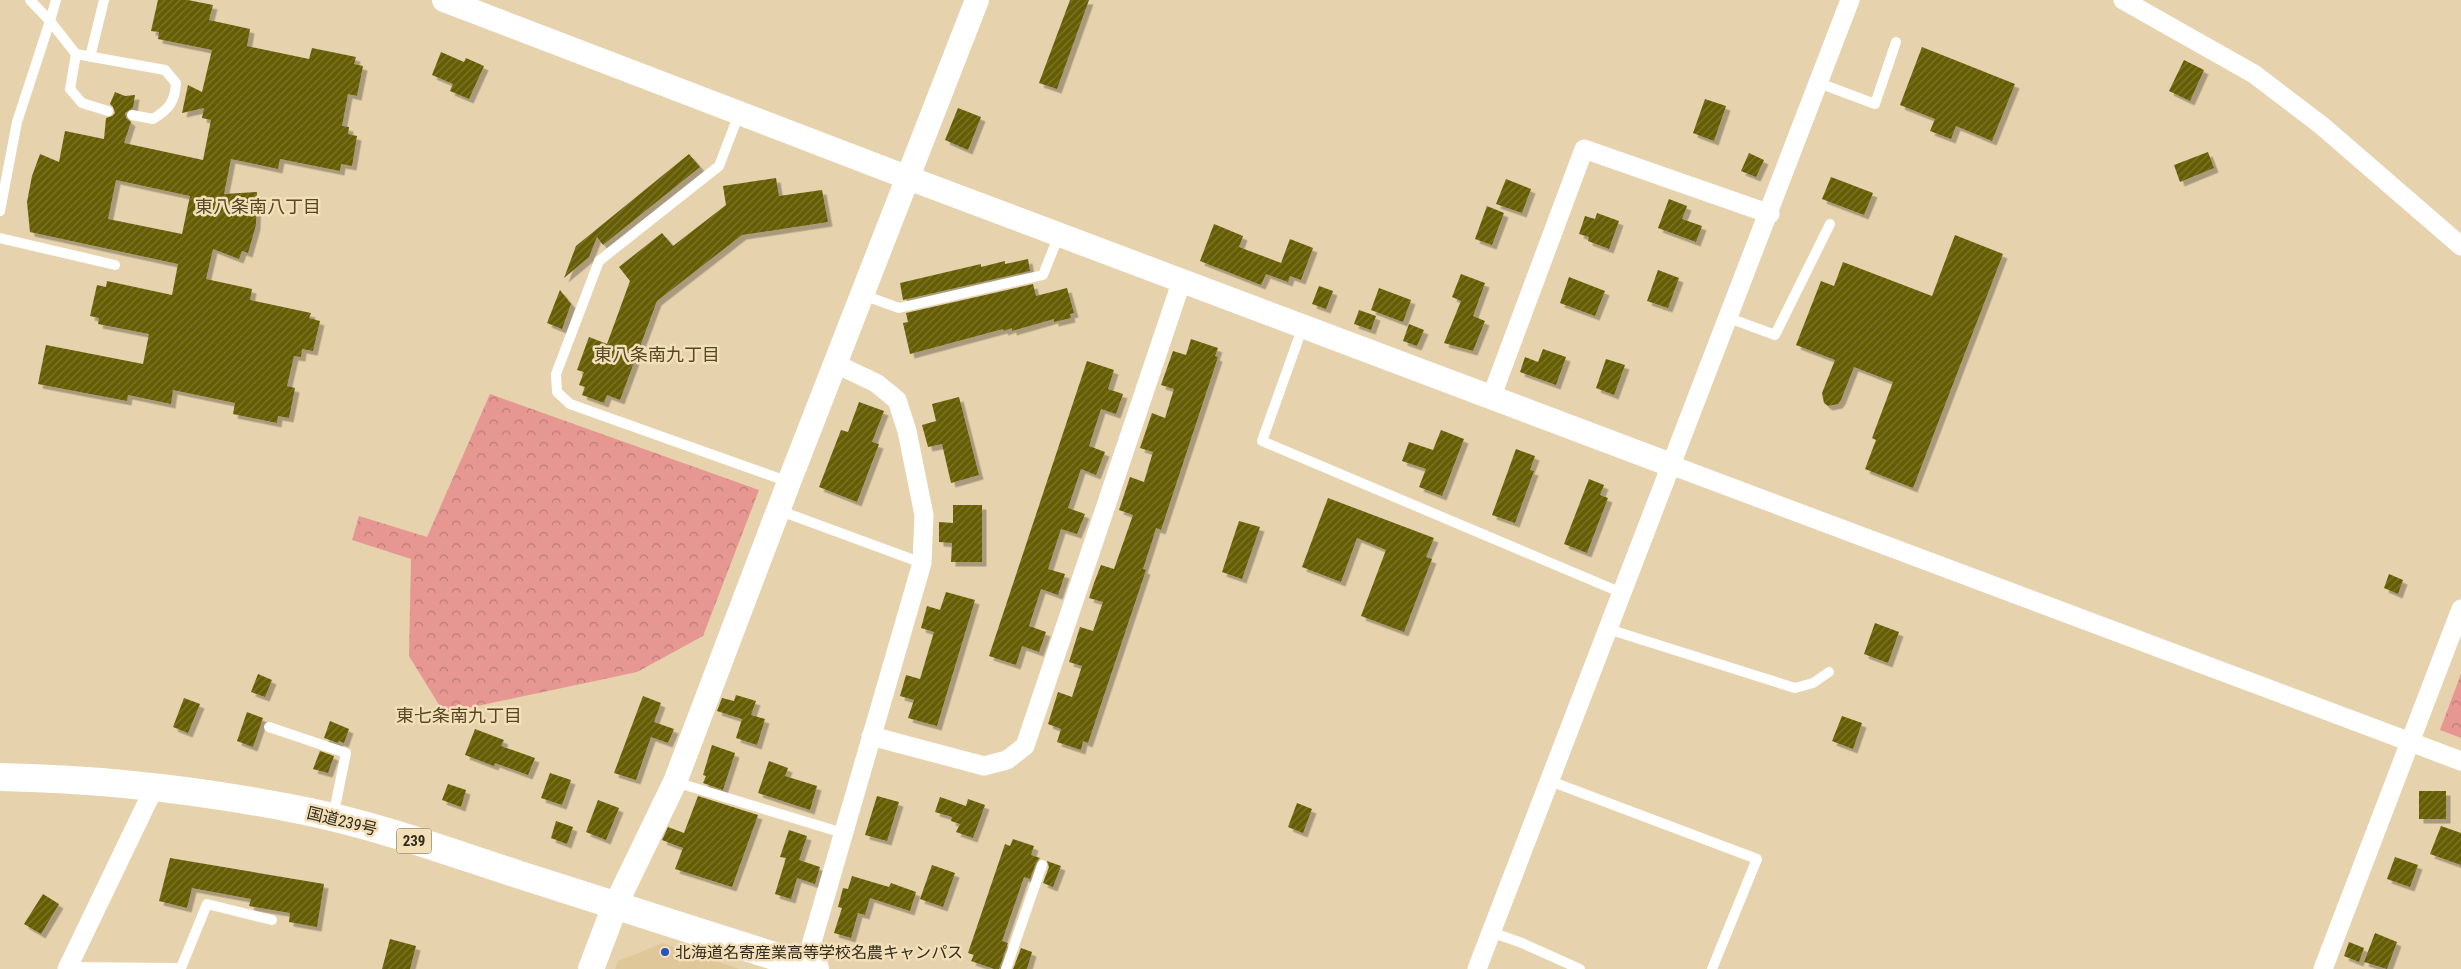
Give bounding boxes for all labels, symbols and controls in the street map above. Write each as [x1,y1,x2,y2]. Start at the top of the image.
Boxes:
district label: 東八条南八丁目 [195,196,321,217]
district label: 東八条南九丁目 [594,344,720,365]
district label: 東七条南九丁目 [396,705,522,726]
street label: 国道239号 [305,803,379,839]
road number: 239 [396,828,432,854]
place label: 北海道名寄産業高等学校名農キャンパス [675,943,963,962]
marker: 北海道名寄産業高等学校名農キャンパス [659,946,671,958]

